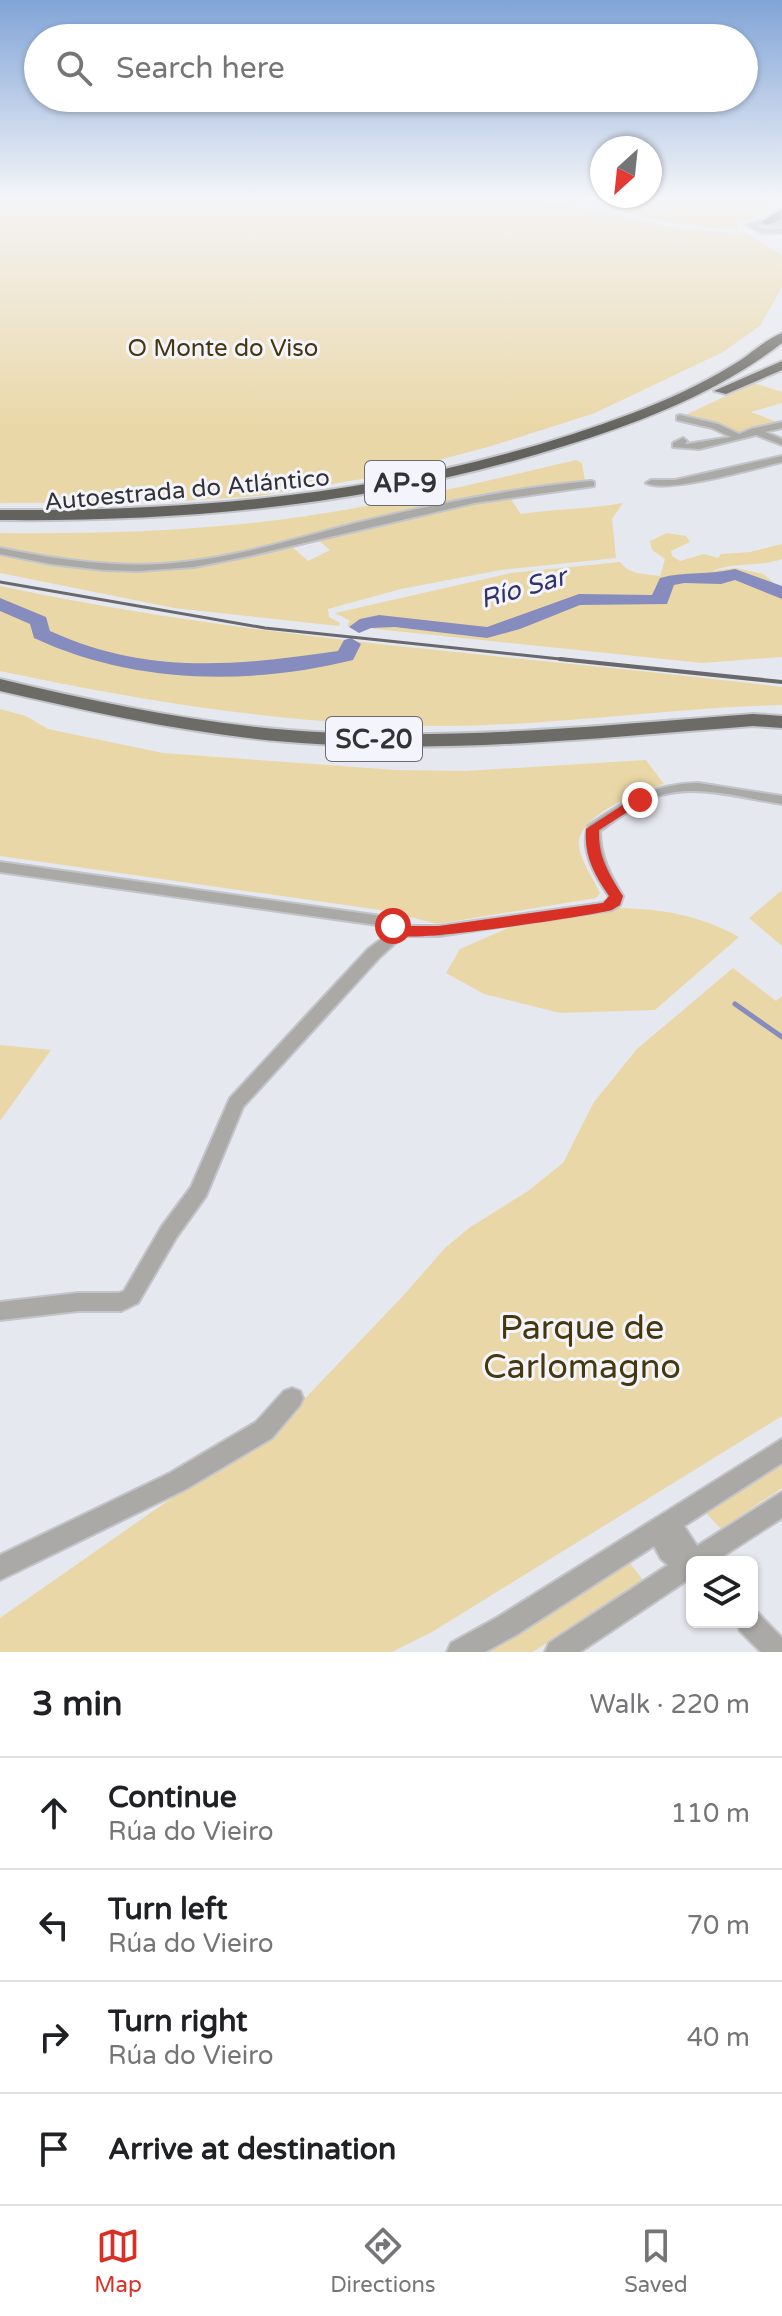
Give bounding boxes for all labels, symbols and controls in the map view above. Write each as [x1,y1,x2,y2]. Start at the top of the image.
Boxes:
search box [24,24,758,112]
icon: search [52,46,96,90]
text: Search here [116,50,285,87]
north arrow [590,136,662,208]
park label: O Monte do Viso [128,334,318,363]
road number: AP-9 [365,461,445,505]
street label: Autoestrada do Atlántico [43,463,331,517]
water label: Río Sar [476,560,573,615]
road number: SC-20 [326,717,422,761]
route end [622,782,658,818]
route start [375,908,411,944]
park label: Parque de Carlomagno [483,1308,681,1388]
map controls [686,1556,758,1628]
button: layers [686,1556,758,1628]
text: 3 min [32,1684,123,1725]
text: Walk · 220 m [590,1689,750,1720]
text: Continue [108,1779,237,1816]
icon: ahead [32,1791,76,1835]
text: 110 m [670,1798,750,1829]
text: Rúa do Vieiro [108,1816,274,1847]
text: Turn left [108,1891,227,1928]
icon: left [32,1903,76,1947]
text: 70 m [687,1910,750,1941]
text: Rúa do Vieiro [108,1928,274,1959]
text: Turn right [108,2003,248,2040]
icon: right [32,2015,76,2059]
text: 40 m [687,2022,750,2053]
text: Rúa do Vieiro [108,2040,274,2071]
icon: arrive [32,2127,76,2171]
text: Arrive at destination [108,2131,396,2168]
tab: Map [94,2224,142,2298]
tab: Directions [330,2224,436,2298]
tab: Saved [624,2224,688,2298]

